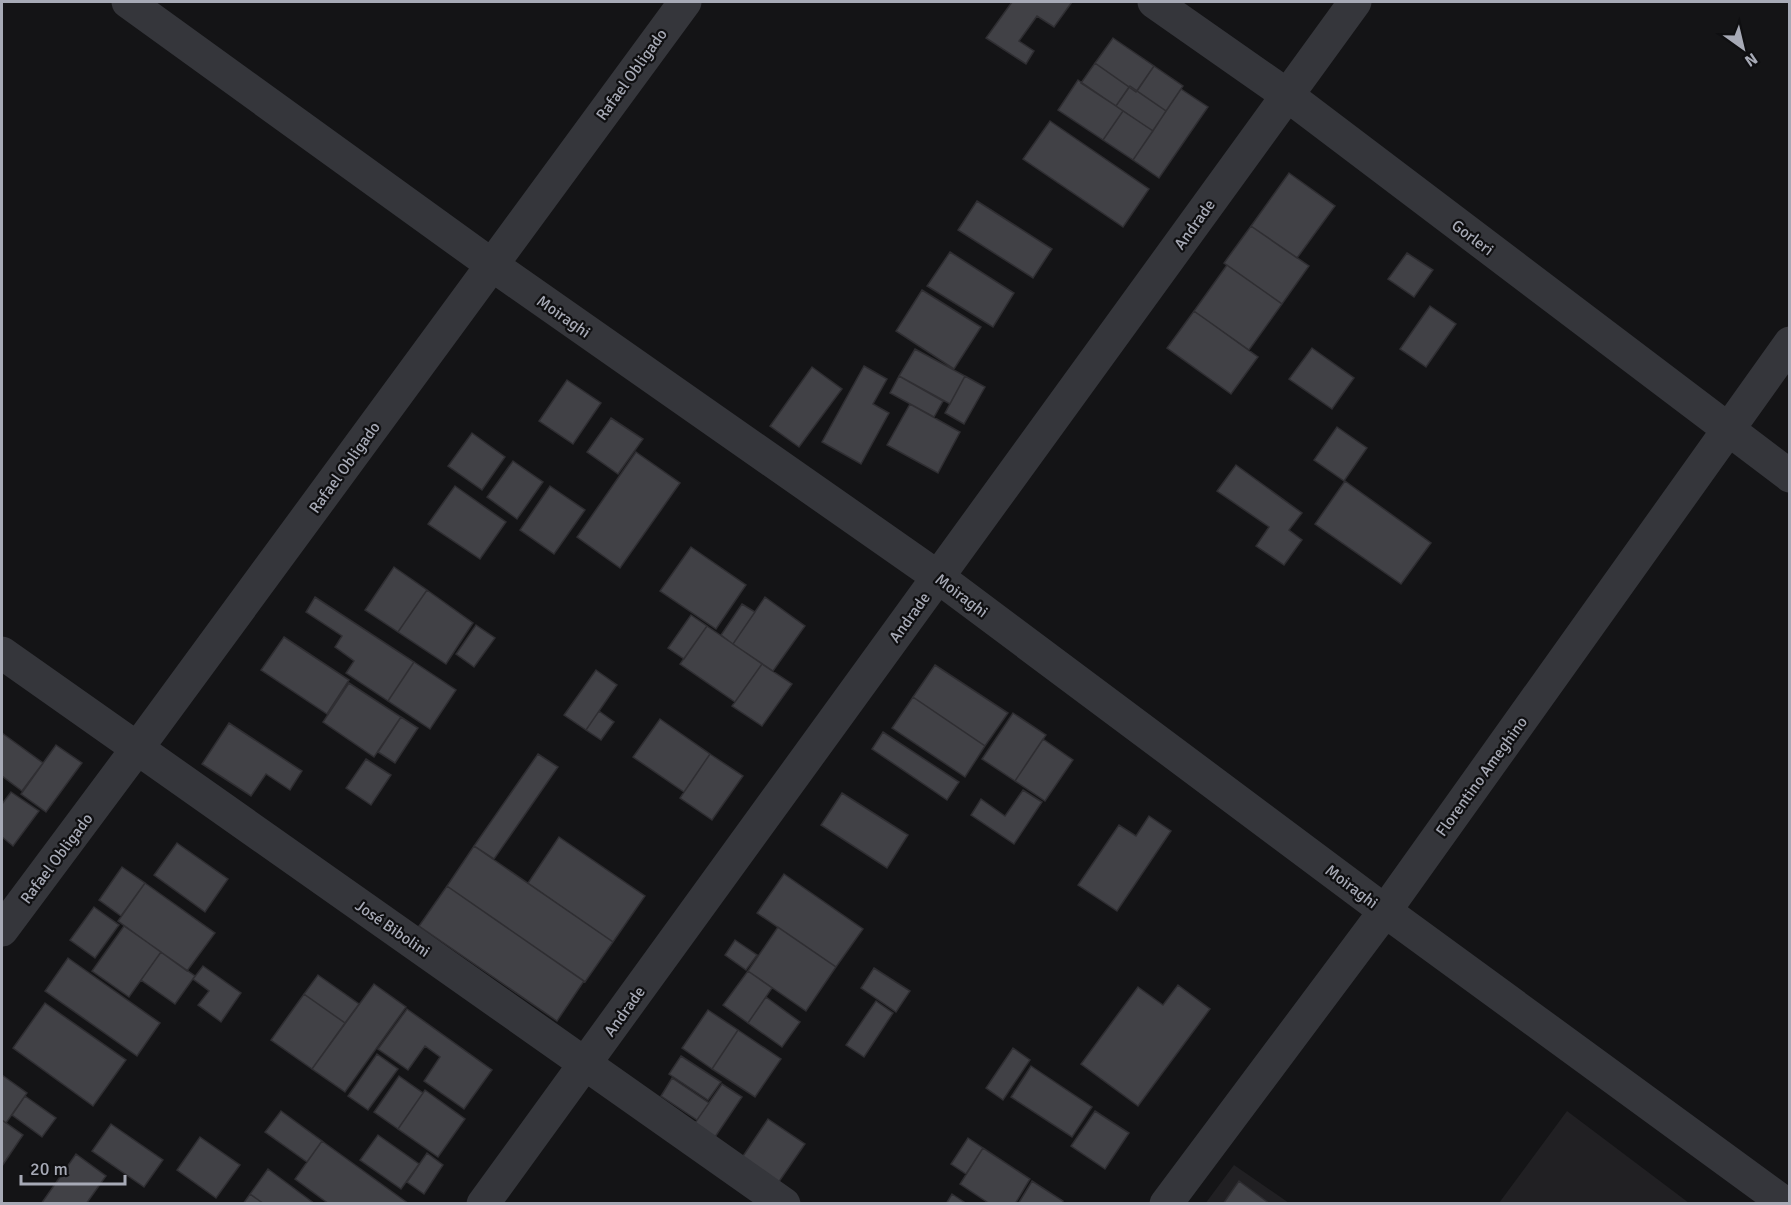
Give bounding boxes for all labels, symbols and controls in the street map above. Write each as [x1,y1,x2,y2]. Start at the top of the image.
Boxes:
north arrow [1713,18,1773,78]
street label: Rafael Obligado [592,25,672,124]
text: N [1741,48,1761,71]
street label: Andrade [1170,196,1220,254]
street label: Gorleri [1447,216,1497,260]
street label: Moiraghi [533,291,594,342]
street label: Rafael Obligado [305,418,385,517]
street label: Moiraghi [931,569,992,622]
street label: Andrade [885,589,935,647]
street label: Florentino Ameghino [1432,713,1532,840]
street label: Rafael Obligado [16,809,97,908]
street label: Moiraghi [1321,860,1382,913]
street label: José Bibolini [351,896,434,962]
street label: Andrade [600,983,650,1041]
scale bar [21,1148,124,1186]
text: 20 m [30,1158,68,1180]

